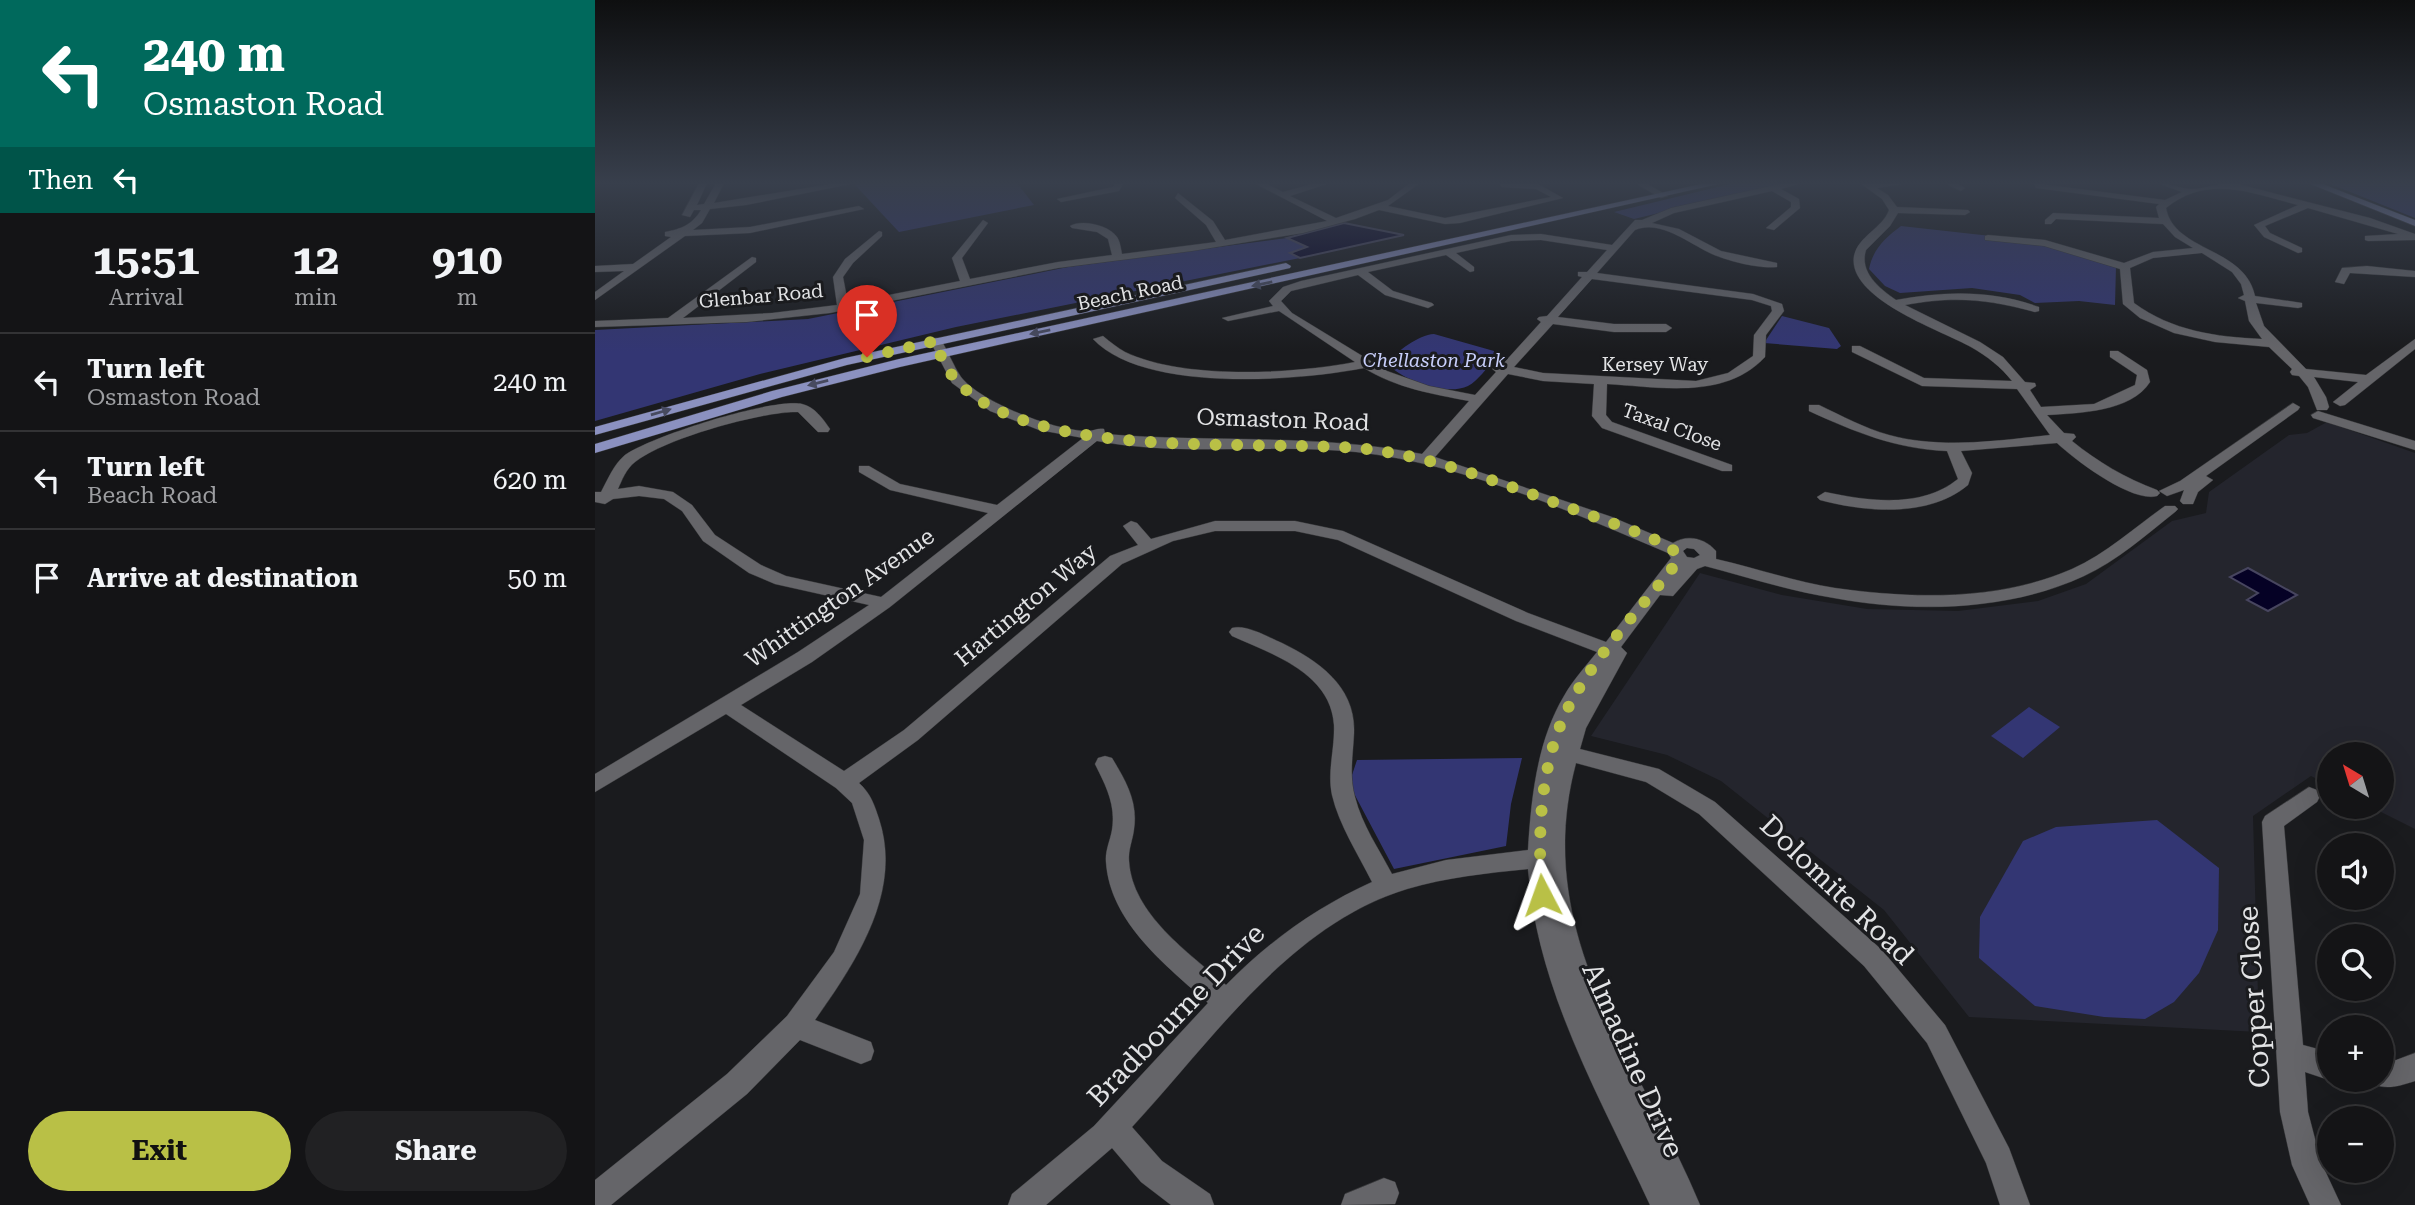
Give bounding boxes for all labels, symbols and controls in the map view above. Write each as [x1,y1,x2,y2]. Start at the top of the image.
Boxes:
text: 240 m [143,26,285,83]
icon: left [28,28,119,119]
text: Osmaston Road [143,85,384,123]
icon: left [107,161,145,199]
text: Then [28,165,93,195]
text: 15:51 [93,235,200,284]
text: 12 [292,235,339,284]
text: 910 [432,235,502,284]
street label: Beach Road [1075,271,1185,315]
one-way arrow [1251,278,1273,289]
street label: Glenbar Road [698,279,824,313]
text: Arrival [109,284,184,311]
text: min [294,284,337,311]
text: m [457,284,478,311]
pin [837,285,897,357]
icon: arrive [848,296,886,334]
one-way arrow [1029,327,1051,338]
park label: Chellaston Park [1363,349,1506,372]
street label: Kersey Way [1602,353,1709,376]
text: Turn left [87,354,205,384]
icon: left [28,363,66,401]
text: 240 m [493,367,567,397]
one-way arrow [807,378,829,389]
text: Osmaston Road [87,384,260,411]
street label: Taxal Close [1619,398,1725,456]
street label: Osmaston Road [1196,403,1370,437]
one-way arrow [650,407,671,417]
text: Turn left [87,452,205,482]
icon: left [28,461,66,499]
text: 620 m [493,465,567,495]
text: Beach Road [87,482,217,509]
street label: Whittington Avenue [740,523,940,673]
street label: Hartington Way [950,538,1103,672]
icon: arrive [28,559,66,597]
text: Arrive at destination [87,563,358,593]
text: 50 m [508,563,567,593]
north arrow [2317,742,2394,819]
map controls [2317,742,2394,1183]
street label: Dolomite Road [1753,808,1921,972]
button: sound [2317,833,2394,910]
position arrow [1505,858,1579,932]
street label: Copper Close [2231,905,2277,1089]
street label: Bradbourne Drive [1081,917,1271,1113]
button: search [2317,924,2394,1001]
street label: Almadine Drive [1575,958,1691,1162]
button: + [2317,1015,2394,1092]
button: − [2317,1106,2394,1183]
button: Exit [28,1111,291,1191]
button: Share [305,1111,567,1191]

